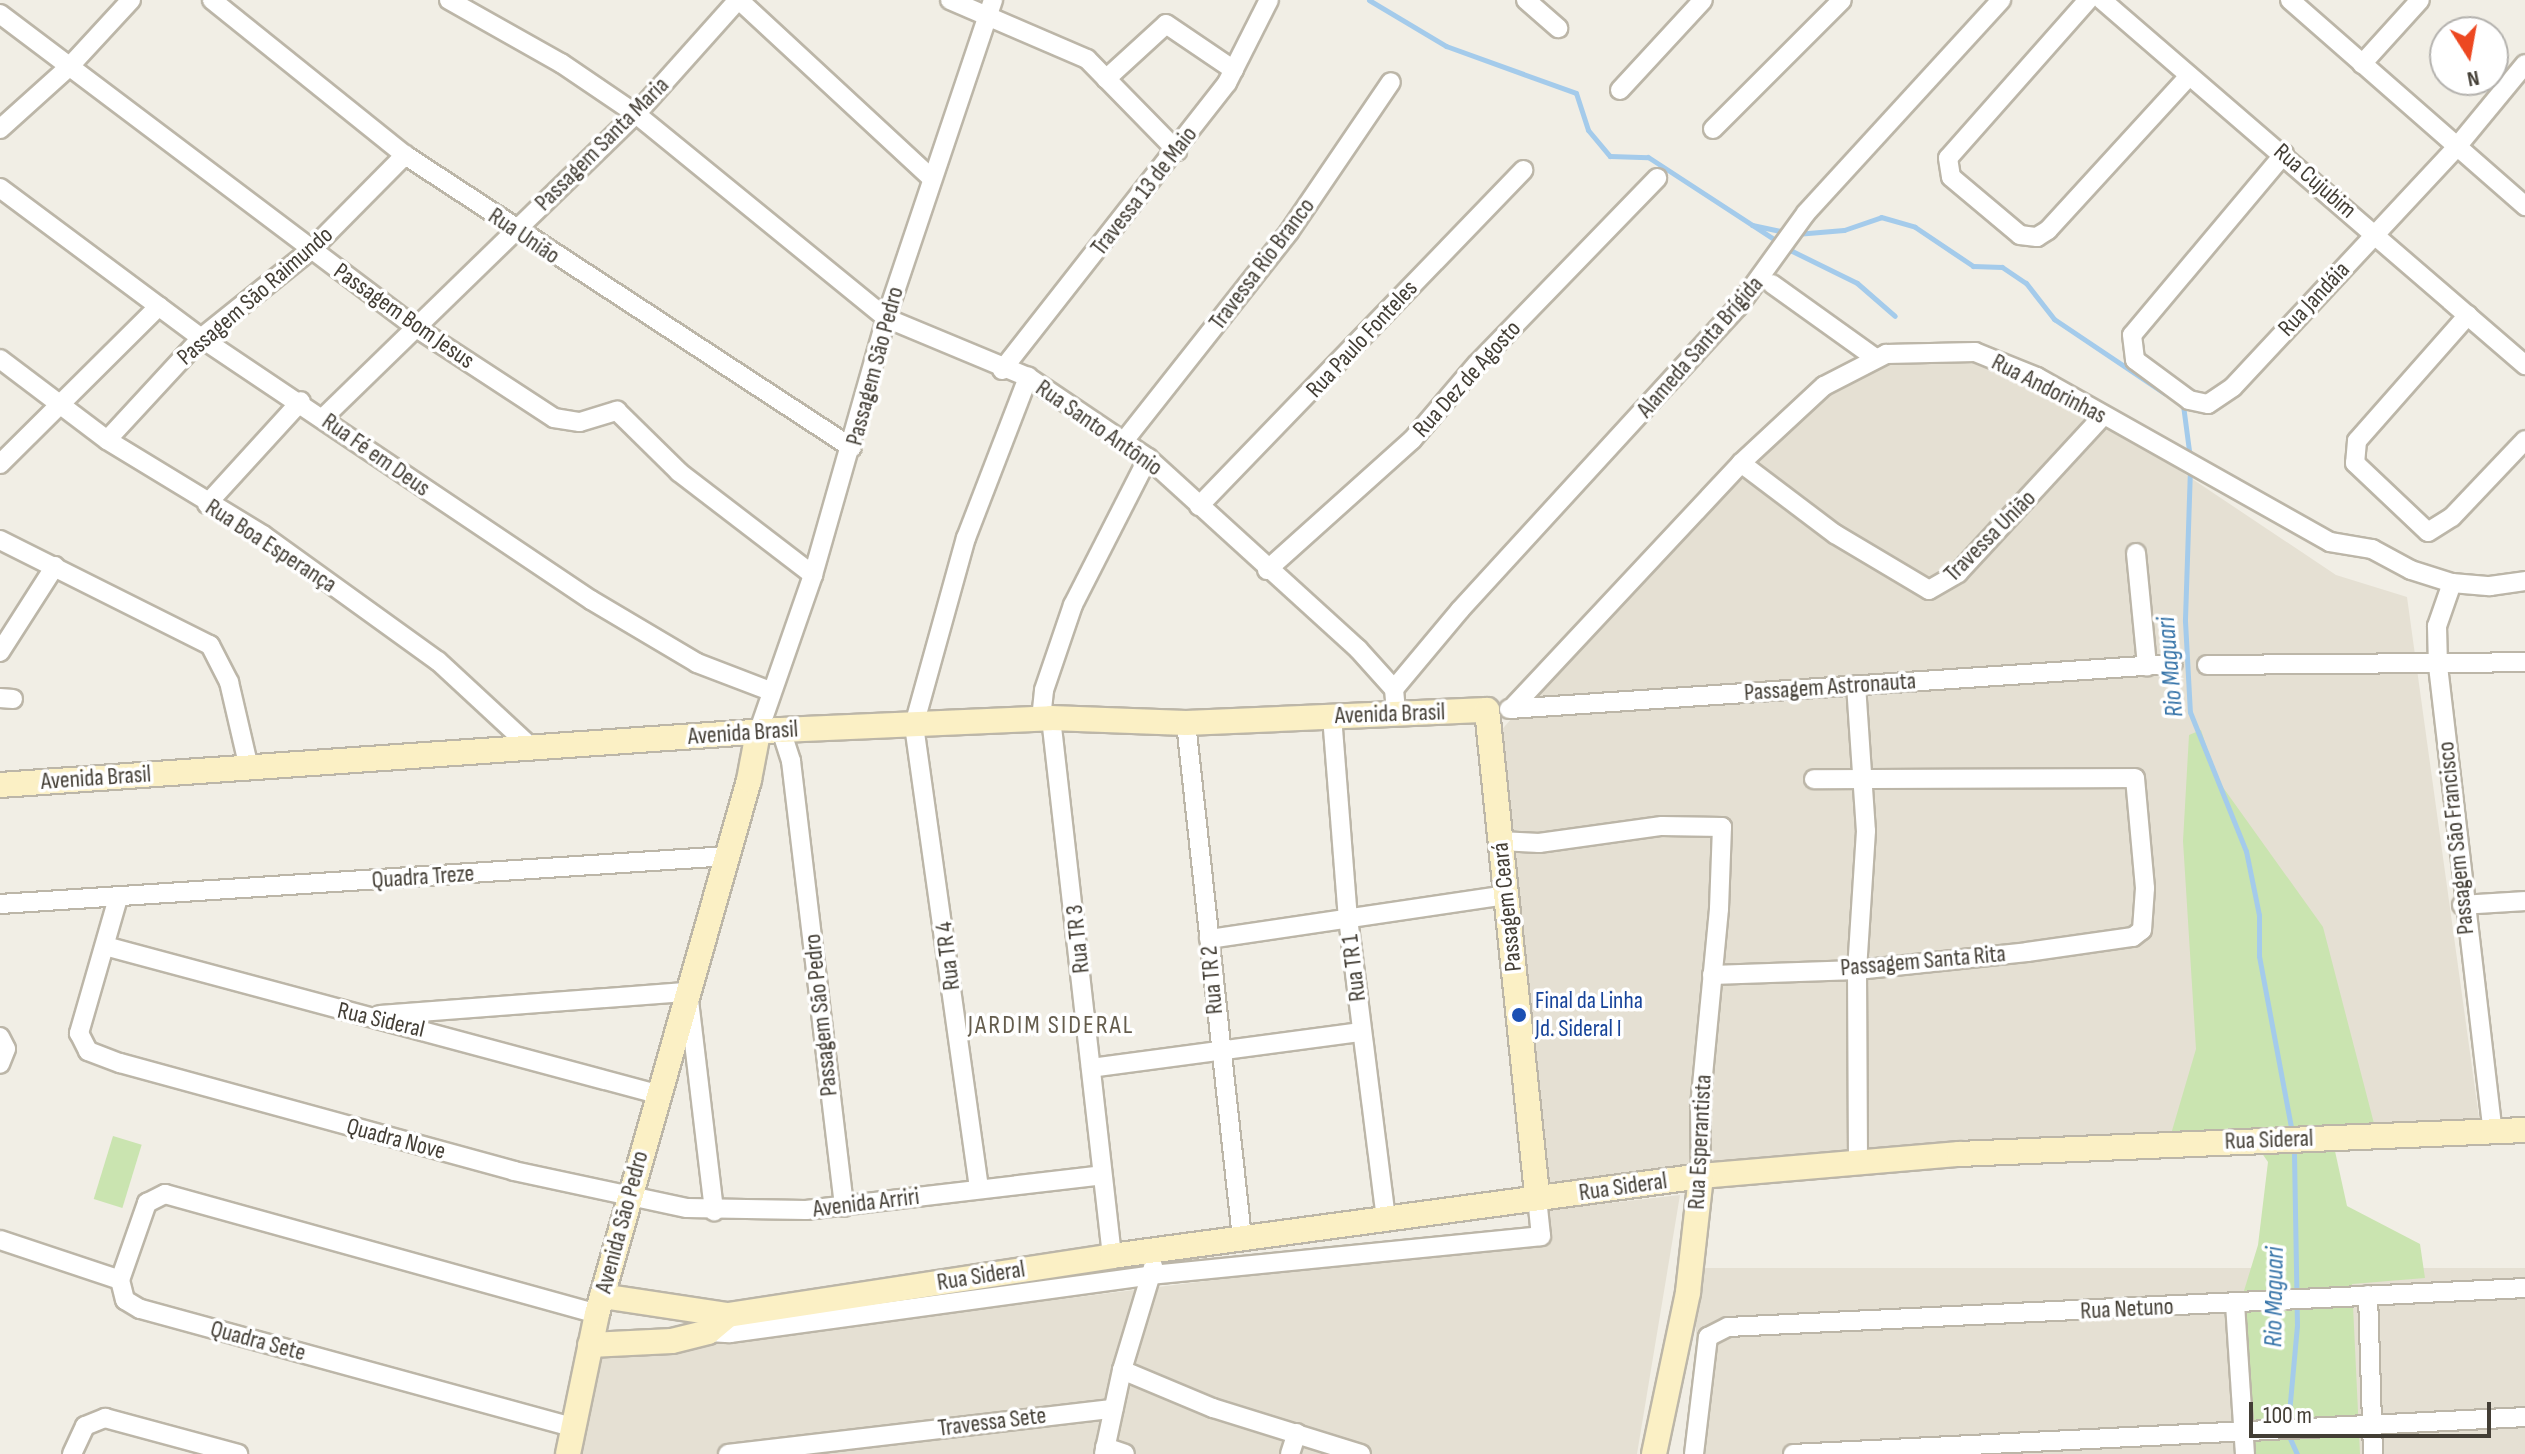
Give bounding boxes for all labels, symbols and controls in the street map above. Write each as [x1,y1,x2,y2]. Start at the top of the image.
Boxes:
north arrow [2429,16,2509,96]
text: N [2465,64,2482,92]
street label: Passagem Santa Maria [529,71,675,217]
street label: Travessa 13 de Maio [1085,121,1203,261]
street label: Rua Cujubim [2268,137,2362,225]
street label: Travessa Rio Branco [1203,192,1321,336]
street label: Rua União [483,202,565,270]
street label: Passagem São Raimundo [171,221,339,371]
street label: Rua Jandáia [2272,256,2356,342]
street label: Passagem Bom Jesus [328,257,480,375]
street label: Alameda Santa Brígida [1631,270,1769,424]
street label: Rua Paulo Fonteles [1300,274,1424,404]
street label: Passagem São Pedro [840,284,910,448]
street label: Rua Dez de Agosto [1407,315,1527,443]
street label: Rua Andorinhas [1987,348,2111,430]
street label: Rua Santo Antônio [1030,374,1168,482]
street label: Rua Fé em Deus [316,407,436,503]
street label: Travessa União [1938,484,2042,588]
street label: Rua Boa Esperança [200,493,342,599]
water label: Rio Maguari [2151,616,2191,718]
street label: Passagem Astronauta [1743,667,1917,707]
street label: Avenida Brasil [1334,698,1446,730]
street label: Avenida Brasil [687,715,799,751]
street label: Passagem São Francisco [2432,740,2480,936]
street label: Avenida Brasil [40,760,152,796]
street label: Passagem Ceará [1486,841,1528,973]
street label: Quadra Treze [371,859,475,895]
street label: Rua TR 3 [1060,903,1096,975]
street label: Rua TR 4 [930,920,966,992]
street label: Passagem São Pedro [798,932,844,1098]
street label: Rua TR 1 [1336,933,1372,1003]
street label: Passagem Santa Rita [1839,939,2007,983]
street label: Rua TR 2 [1195,945,1229,1015]
place label: Final da Linha Jd. Sideral I [1535,987,1643,1043]
street label: Rua Sideral [335,996,427,1044]
marker: Final da Linha Jd. Sideral I [1510,1006,1528,1024]
district label: JARDIM SIDERAL [968,1010,1134,1042]
street label: Rua Esperantista [1682,1074,1718,1210]
street label: Quadra Nove [343,1112,449,1166]
street label: Rua Sideral [2224,1124,2314,1156]
street label: Avenida São Pedro [589,1148,655,1296]
street label: Rua Sideral [1577,1167,1669,1207]
street label: Avenida Arriri [811,1182,921,1224]
water label: Rio Maguari [2259,1246,2291,1348]
street label: Rua Sideral [935,1255,1027,1297]
street label: Rua Netuno [2080,1292,2174,1326]
street label: Quadra Sete [207,1314,309,1368]
scale bar [2253,1386,2495,1436]
street label: Travessa Sete [936,1401,1048,1443]
text: 100 m [2263,1401,2312,1430]

